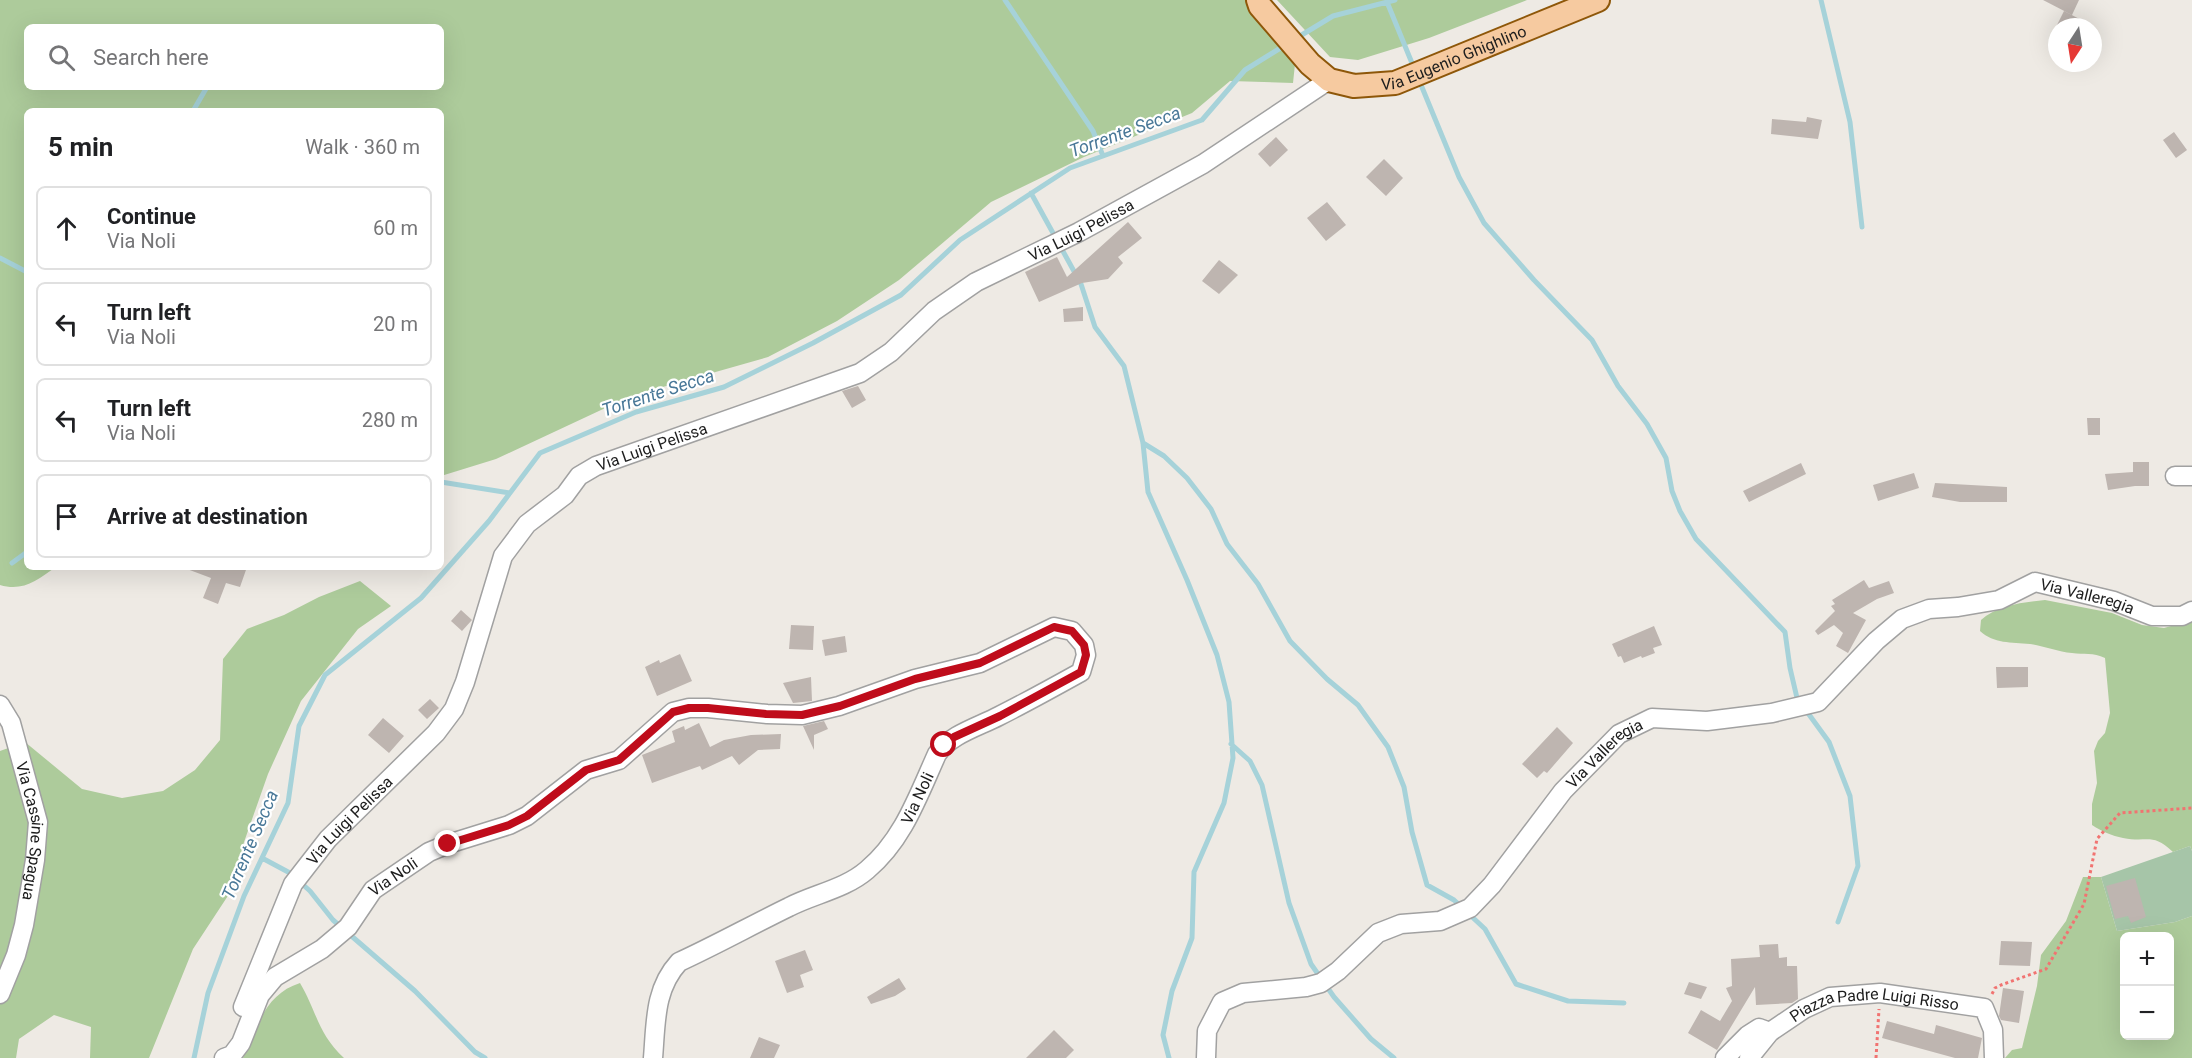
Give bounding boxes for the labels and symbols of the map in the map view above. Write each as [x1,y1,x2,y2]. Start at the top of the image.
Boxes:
north arrow [2048,18,2102,72]
street label: Via Eugenio Ghighlino [1380,21,1529,94]
water label: Torrente Secca [1066,102,1183,161]
street label: Via Luigi Pelissa [1025,195,1137,265]
water label: Torrente Secca [599,364,717,421]
street label: Via Luigi Pelissa [594,419,710,475]
street label: Via Valleregia [2038,575,2137,618]
street label: Via Valleregia [1562,715,1646,792]
route start [930,731,956,757]
street label: Via Cassine Spagua [12,759,47,902]
street label: Via Noli [897,769,938,827]
street label: Via Luigi Pelissa [303,772,397,869]
water label: Torrente Secca [217,787,282,903]
route end [434,830,460,856]
street label: Via Noli [365,854,421,900]
street label: Piazza Padre Luigi Risso [1786,984,1960,1026]

